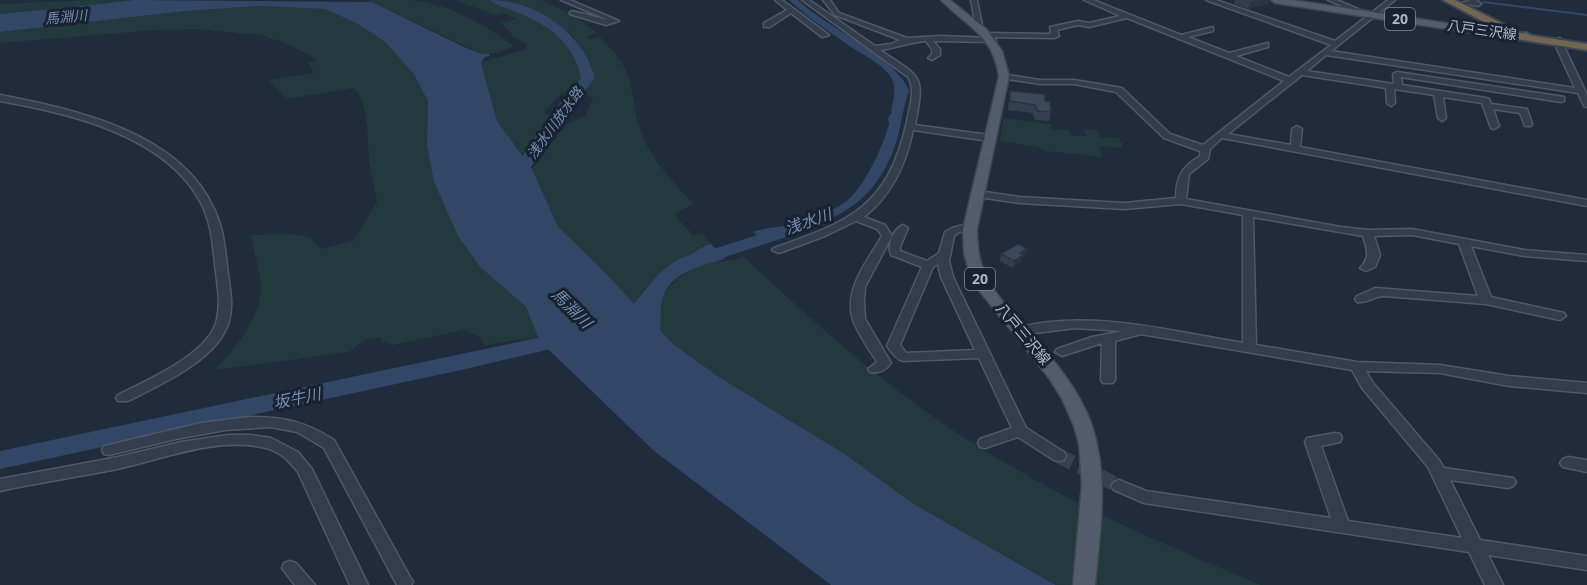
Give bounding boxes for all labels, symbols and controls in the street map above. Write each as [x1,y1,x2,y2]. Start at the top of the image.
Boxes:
water label: 馬淵川 [44,5,90,28]
road number: 20 [1385,8,1415,30]
street label: 八戸三沢線 [1446,15,1518,44]
water label: 浅水川放水路 [522,82,588,162]
water label: 浅水川 [782,202,836,239]
road number: 20 [965,268,995,290]
water label: 馬淵川 [547,283,598,334]
street label: 八戸三沢線 [992,298,1056,369]
water label: 坂牛川 [271,382,325,414]

